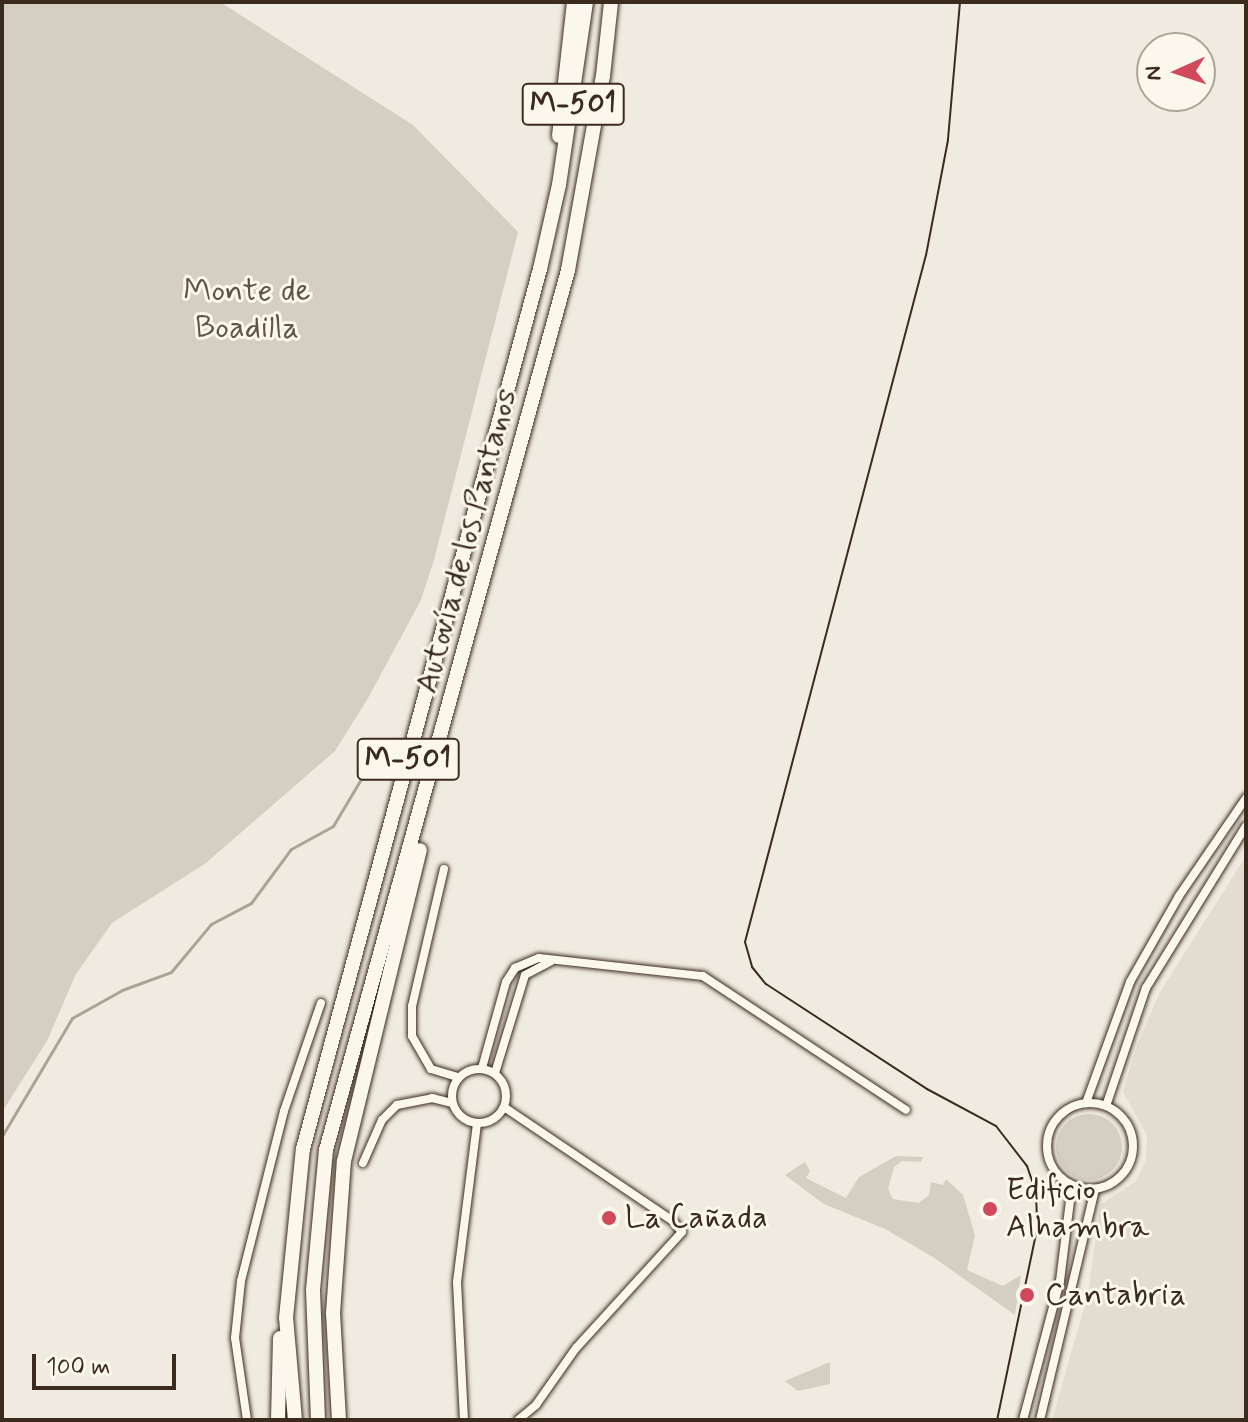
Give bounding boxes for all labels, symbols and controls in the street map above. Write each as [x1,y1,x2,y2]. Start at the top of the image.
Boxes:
north arrow [1136,32,1216,112]
text: N [1140,65,1168,81]
road number: M-501 [521,78,625,130]
park label: Monte de Boadilla [183,273,311,348]
street label: Autovía de los Pantanos [407,382,527,700]
road number: M-501 [356,733,460,785]
place label: Edificio Alhambra [1006,1172,1149,1247]
place label: La Cañada [625,1199,772,1237]
marker: Edificio Alhambra [981,1200,999,1218]
marker: La Cañada [600,1209,618,1227]
place label: Cantabria [1045,1276,1186,1314]
marker: Cantabria [1016,1284,1038,1306]
scale bar [36,1338,180,1388]
text: 100 m [46,1352,110,1383]

